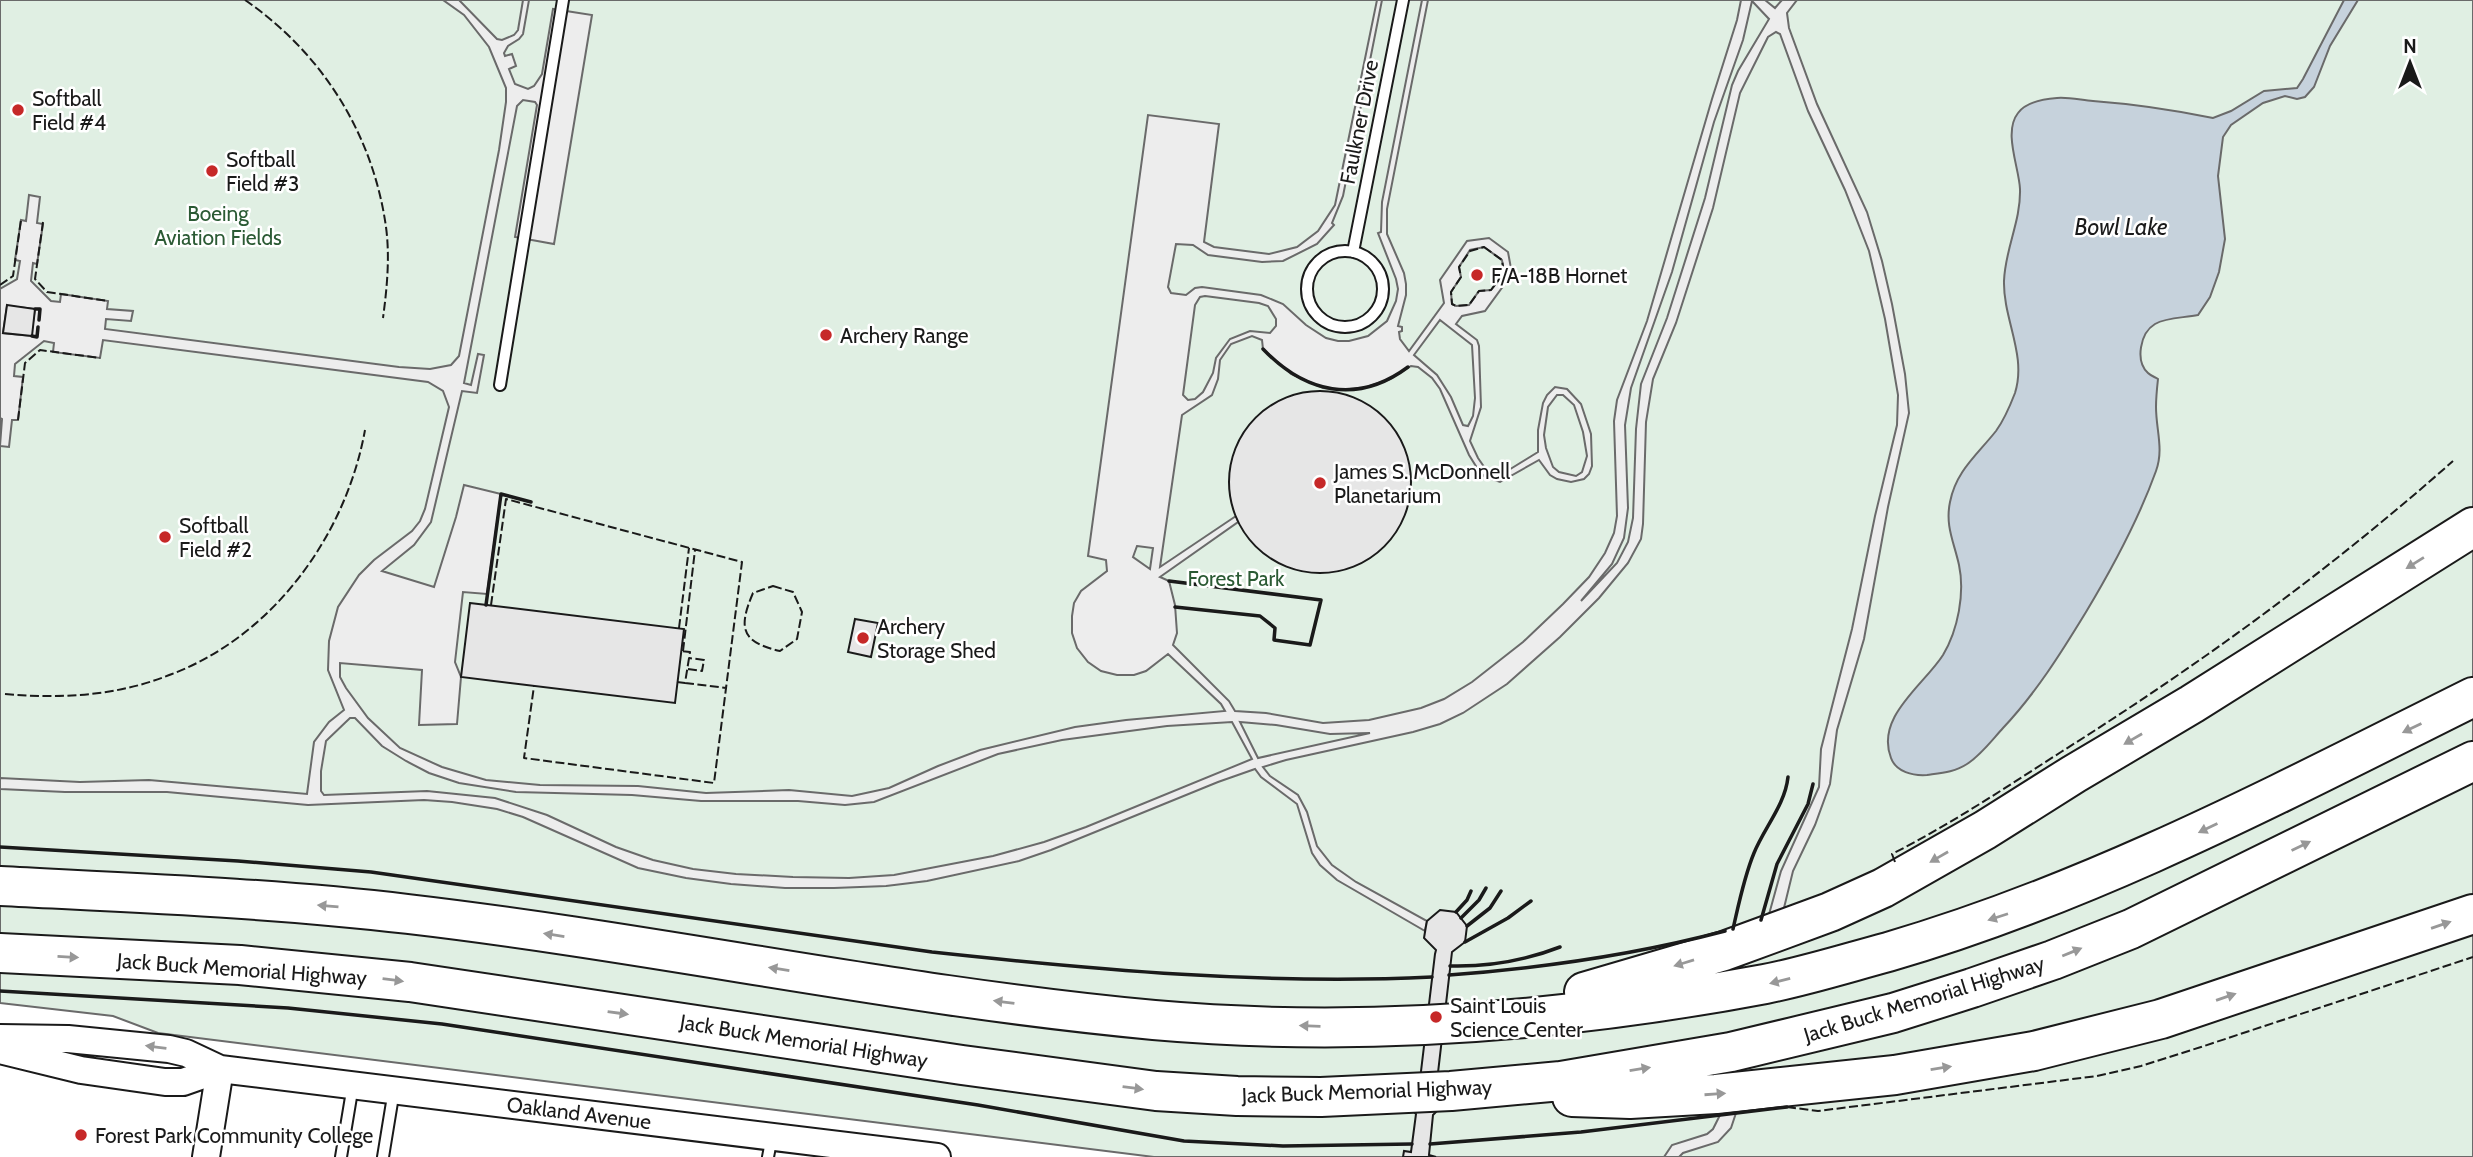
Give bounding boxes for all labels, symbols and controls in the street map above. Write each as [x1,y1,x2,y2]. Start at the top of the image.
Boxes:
north arrow [2375,28,2445,98]
text: N [2403,35,2417,58]
street label: Faulkner Drive [1335,57,1383,186]
place label: Softball Field #4 [32,86,106,135]
marker: Softball Field #4 [10,102,26,118]
place label: Softball Field #3 [226,147,299,196]
marker: Softball Field #3 [204,163,220,179]
park label: Boeing Aviation Fields [154,201,282,250]
water label: Bowl Lake [2074,213,2168,241]
place label: F/A-18B Hornet [1491,263,1627,288]
marker: F/A-18B Hornet [1469,267,1485,283]
place label: Archery Range [840,323,969,348]
marker: Archery Range [818,327,834,343]
place label: James S. McDonnell Planetarium [1333,459,1510,508]
marker: James S. McDonnell Planetarium [1312,475,1328,491]
place label: Softball Field #2 [179,513,252,562]
marker: Softball Field #2 [157,529,173,545]
one-way arrow [2406,556,2425,569]
park label: Forest Park [1187,566,1285,591]
place label: Archery Storage Shed [877,614,996,663]
marker: Archery Storage Shed [855,630,871,646]
one-way arrow [2402,722,2422,733]
one-way arrow [2124,733,2143,745]
one-way arrow [2198,823,2218,834]
one-way arrow [2291,841,2311,852]
one-way arrow [1929,851,1949,863]
one-way arrow [317,900,339,911]
one-way arrow [1988,912,2009,923]
one-way arrow [2431,919,2452,929]
one-way arrow [543,929,565,940]
one-way arrow [2062,947,2083,958]
street label: Jack Buck Memorial Highway [115,948,368,990]
street label: Jack Buck Memorial Highway [1800,950,2048,1048]
one-way arrow [57,952,79,963]
one-way arrow [1674,959,1695,969]
one-way arrow [768,963,790,974]
one-way arrow [382,975,404,986]
one-way arrow [1769,976,1791,987]
one-way arrow [2215,991,2236,1002]
place label: Saint Louis Science Center [1450,993,1583,1042]
one-way arrow [993,997,1015,1008]
one-way arrow [607,1008,629,1019]
street label: Jack Buck Memorial Highway [677,1009,930,1073]
marker: Saint Louis Science Center [1428,1009,1444,1025]
one-way arrow [1299,1021,1321,1032]
one-way arrow [145,1042,167,1053]
one-way arrow [1930,1062,1952,1073]
one-way arrow [1630,1063,1652,1074]
street label: Jack Buck Memorial Highway [1240,1074,1493,1108]
one-way arrow [1122,1083,1144,1094]
one-way arrow [1704,1088,1726,1099]
street label: Oakland Avenue [505,1092,653,1134]
place label: Forest Park Community College [95,1123,374,1148]
marker: Forest Park Community College [73,1127,89,1143]

